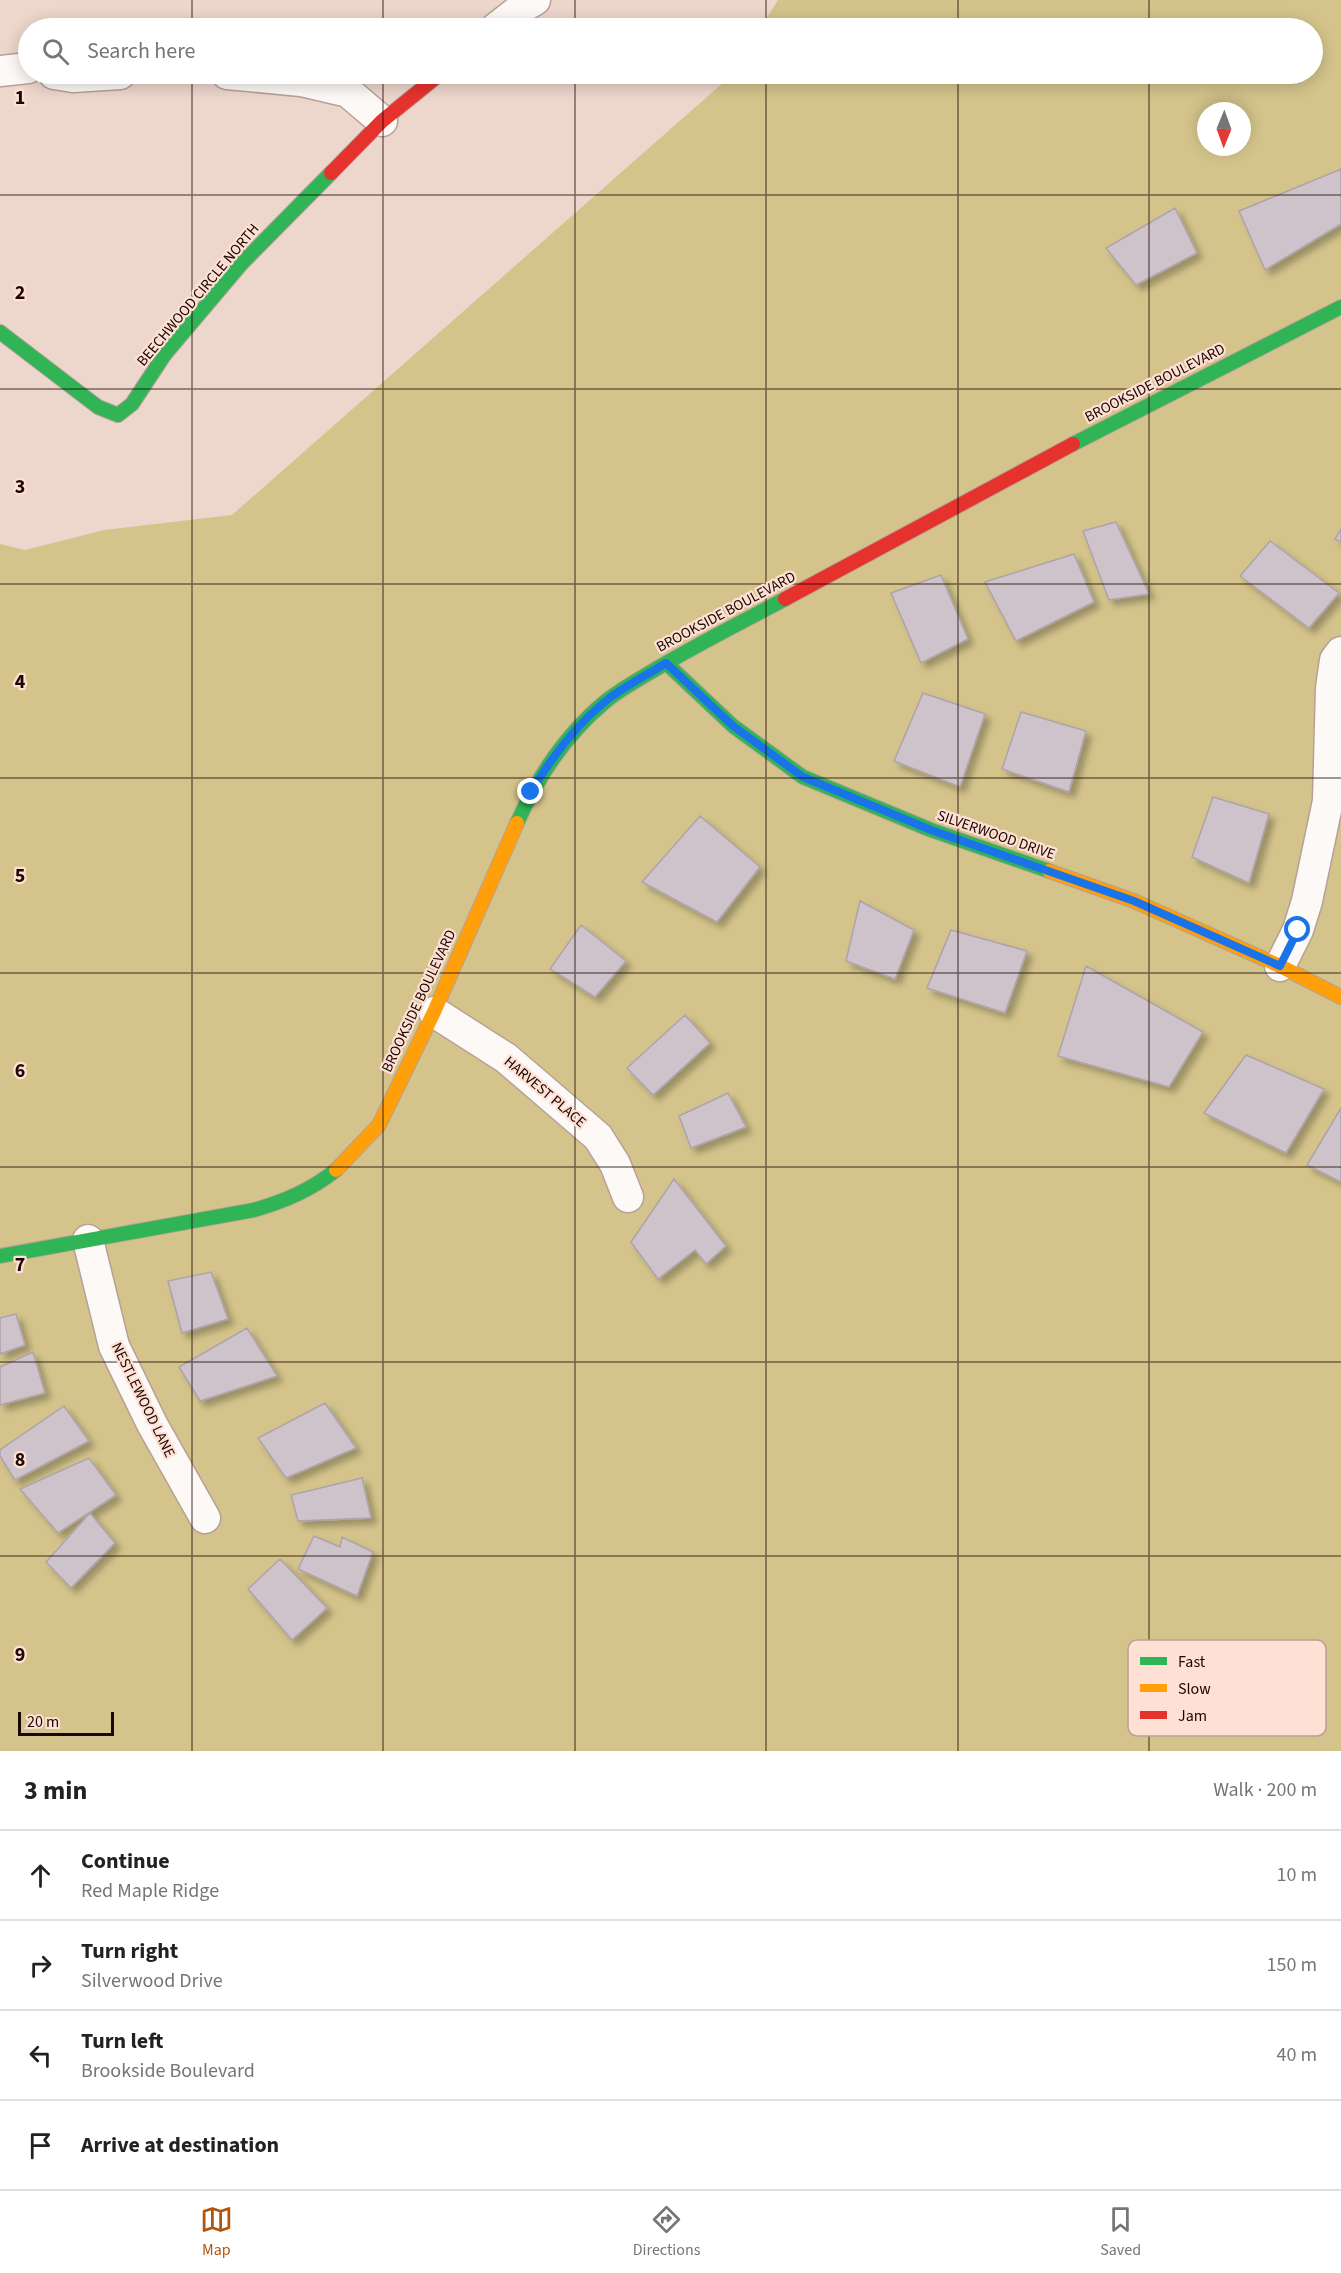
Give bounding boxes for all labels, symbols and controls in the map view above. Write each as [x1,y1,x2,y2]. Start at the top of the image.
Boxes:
search box [18,18,1323,84]
icon: search [39,35,72,68]
text: Search here [87,35,195,67]
text: 1 [15,84,25,112]
north arrow [1197,102,1251,156]
street label: BEECHWOOD CIRCLE NORTH [132,219,264,371]
text: 2 [15,279,25,307]
street label: BROOKSIDE BOULEVARD [1081,338,1229,428]
text: 3 [15,473,25,501]
street label: BROOKSIDE BOULEVARD [653,566,799,658]
text: 4 [15,668,26,696]
route end [517,778,543,804]
street label: SILVERWOOD DRIVE [934,805,1058,865]
text: 5 [15,862,25,890]
route start [1284,916,1310,942]
street label: BROOKSIDE BOULEVARD [377,926,461,1076]
street label: HARVEST PLACE [499,1051,591,1133]
text: 6 [15,1057,25,1085]
text: 7 [15,1251,25,1279]
street label: NESTLEWOOD LANE [106,1339,180,1461]
text: 8 [15,1446,25,1474]
legend [1128,1640,1326,1736]
text: 9 [15,1641,25,1669]
text: Fast [1178,1651,1206,1673]
text: Slow [1178,1678,1211,1700]
text: Jam [1178,1705,1207,1727]
scale bar [18,1709,114,1736]
text: 20 m [27,1711,59,1733]
text: 3 min [24,1772,87,1809]
text: Walk · 200 m [1213,1776,1317,1804]
text: Continue [81,1845,170,1877]
icon: ahead [24,1859,57,1892]
text: 10 m [1277,1861,1317,1889]
text: Red Maple Ridge [81,1877,219,1905]
text: Turn right [81,1935,178,1967]
icon: right [24,1949,57,1982]
text: 150 m [1267,1951,1317,1979]
text: Silverwood Drive [81,1967,223,1995]
text: Turn left [81,2025,163,2057]
icon: left [24,2039,57,2072]
text: 40 m [1277,2041,1317,2069]
text: Brookside Boulevard [81,2057,255,2085]
icon: arrive [24,2129,57,2162]
text: Arrive at destination [81,2129,279,2161]
tab: Map [200,2203,233,2261]
tab: Directions [633,2203,700,2261]
tab: Saved [1100,2203,1141,2261]

